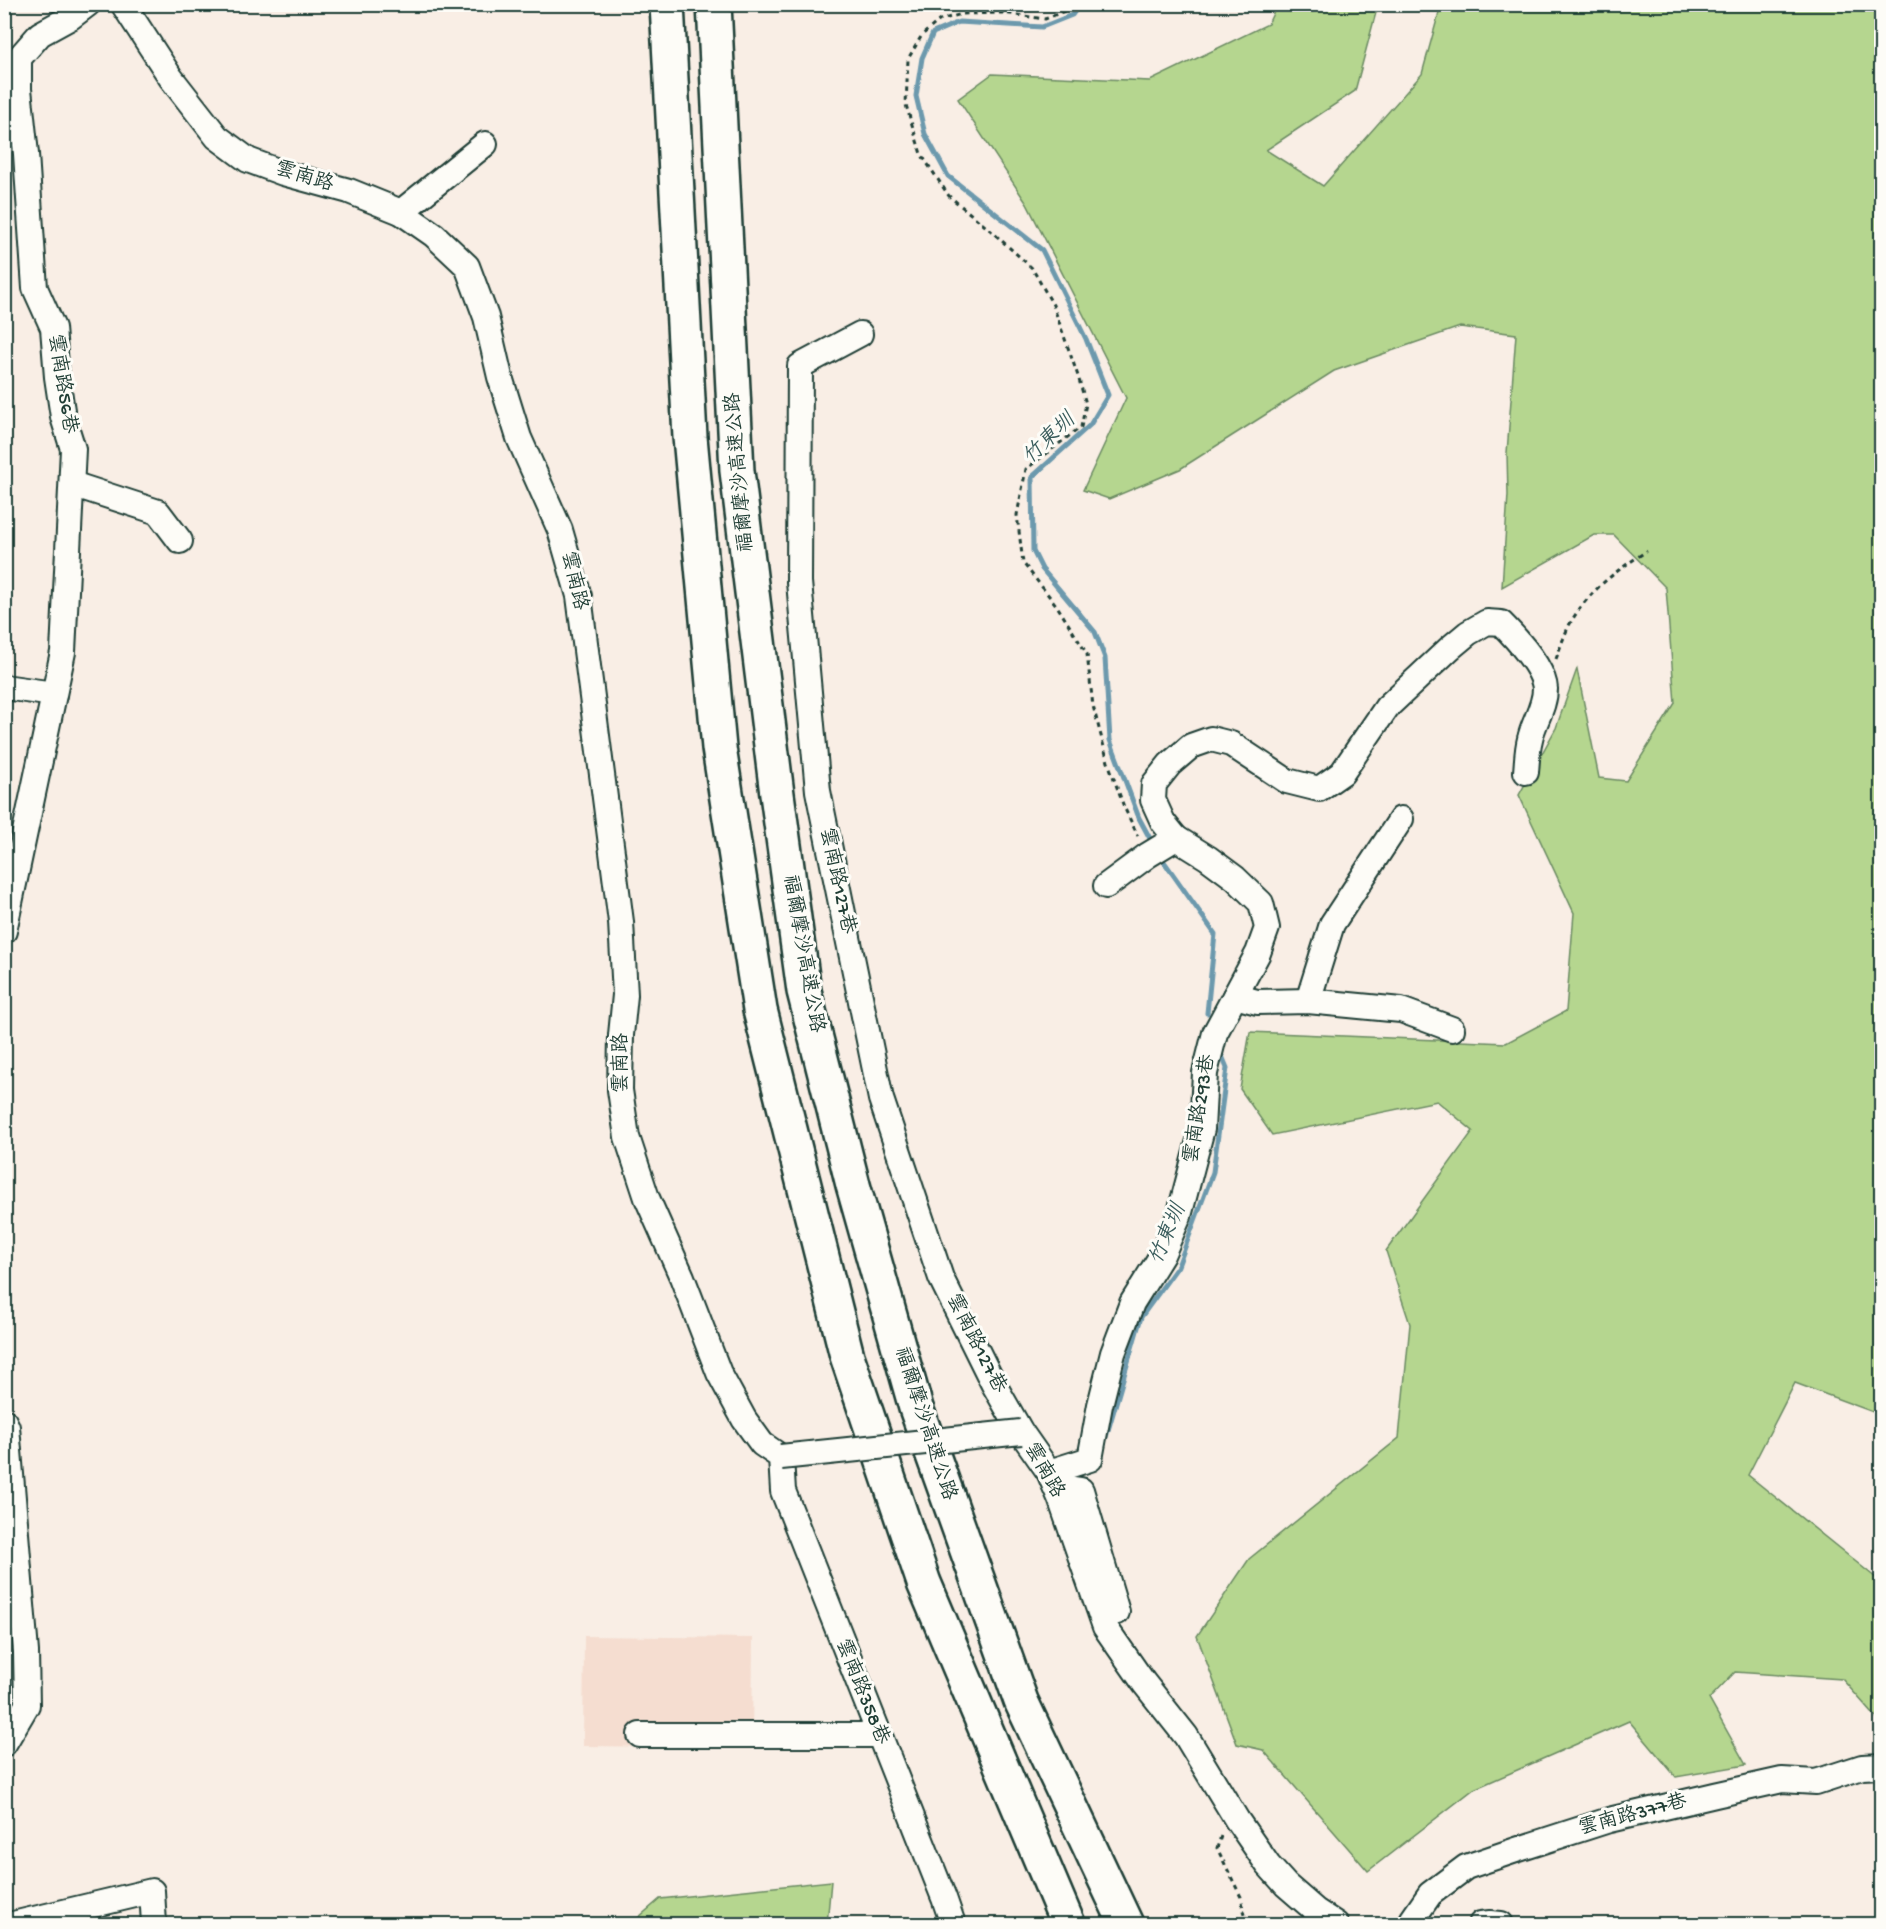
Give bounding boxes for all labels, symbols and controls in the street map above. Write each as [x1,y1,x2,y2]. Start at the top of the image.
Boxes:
street label: 雲南路 [272,156,338,198]
street label: 雲南路56巷 [42,332,82,436]
street label: 福爾摩沙高速公路 [720,390,759,553]
water label: 竹東圳 [1017,406,1083,471]
street label: 雲南路 [555,549,593,614]
street label: 雲南路127巷 [813,825,861,937]
street label: 福爾摩沙高速公路 [777,873,829,1036]
street label: 雲南路 [609,1032,634,1093]
street label: 雲南路293巷 [1179,1051,1221,1165]
water label: 竹東圳 [1143,1198,1194,1269]
street label: 雲南路127巷 [940,1290,1012,1398]
street label: 福爾摩沙高速公路 [888,1344,962,1505]
street label: 雲南路 [1018,1438,1070,1504]
street label: 雲南路358巷 [829,1635,895,1749]
street label: 雲南路377巷 [1576,1788,1691,1841]

